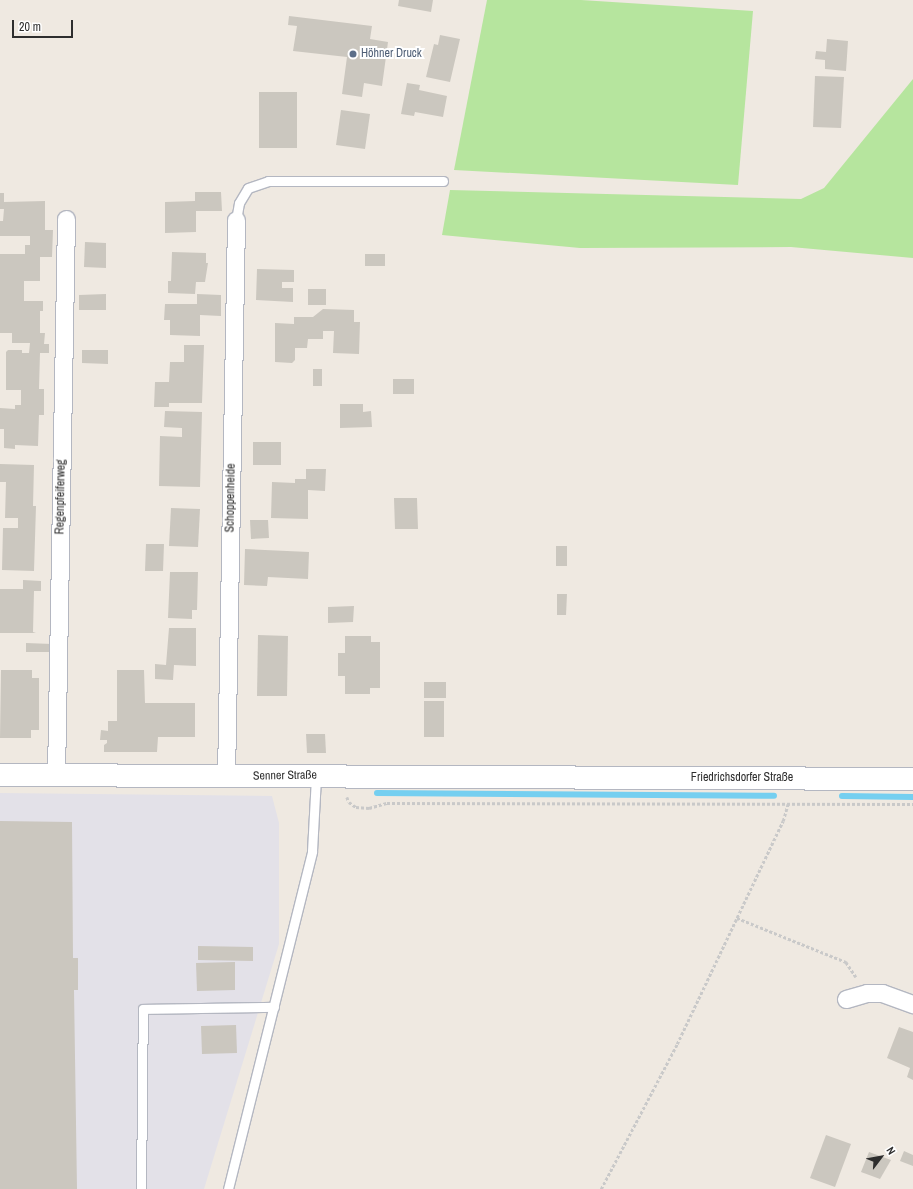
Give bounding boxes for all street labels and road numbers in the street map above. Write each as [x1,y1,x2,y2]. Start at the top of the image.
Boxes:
street label: Regenpfeiferweg [53,459,69,535]
street label: Schoppenheide [223,463,239,533]
street label: Senner Straße [253,768,317,784]
street label: Friedrichsdorfer Straße [691,771,793,785]

